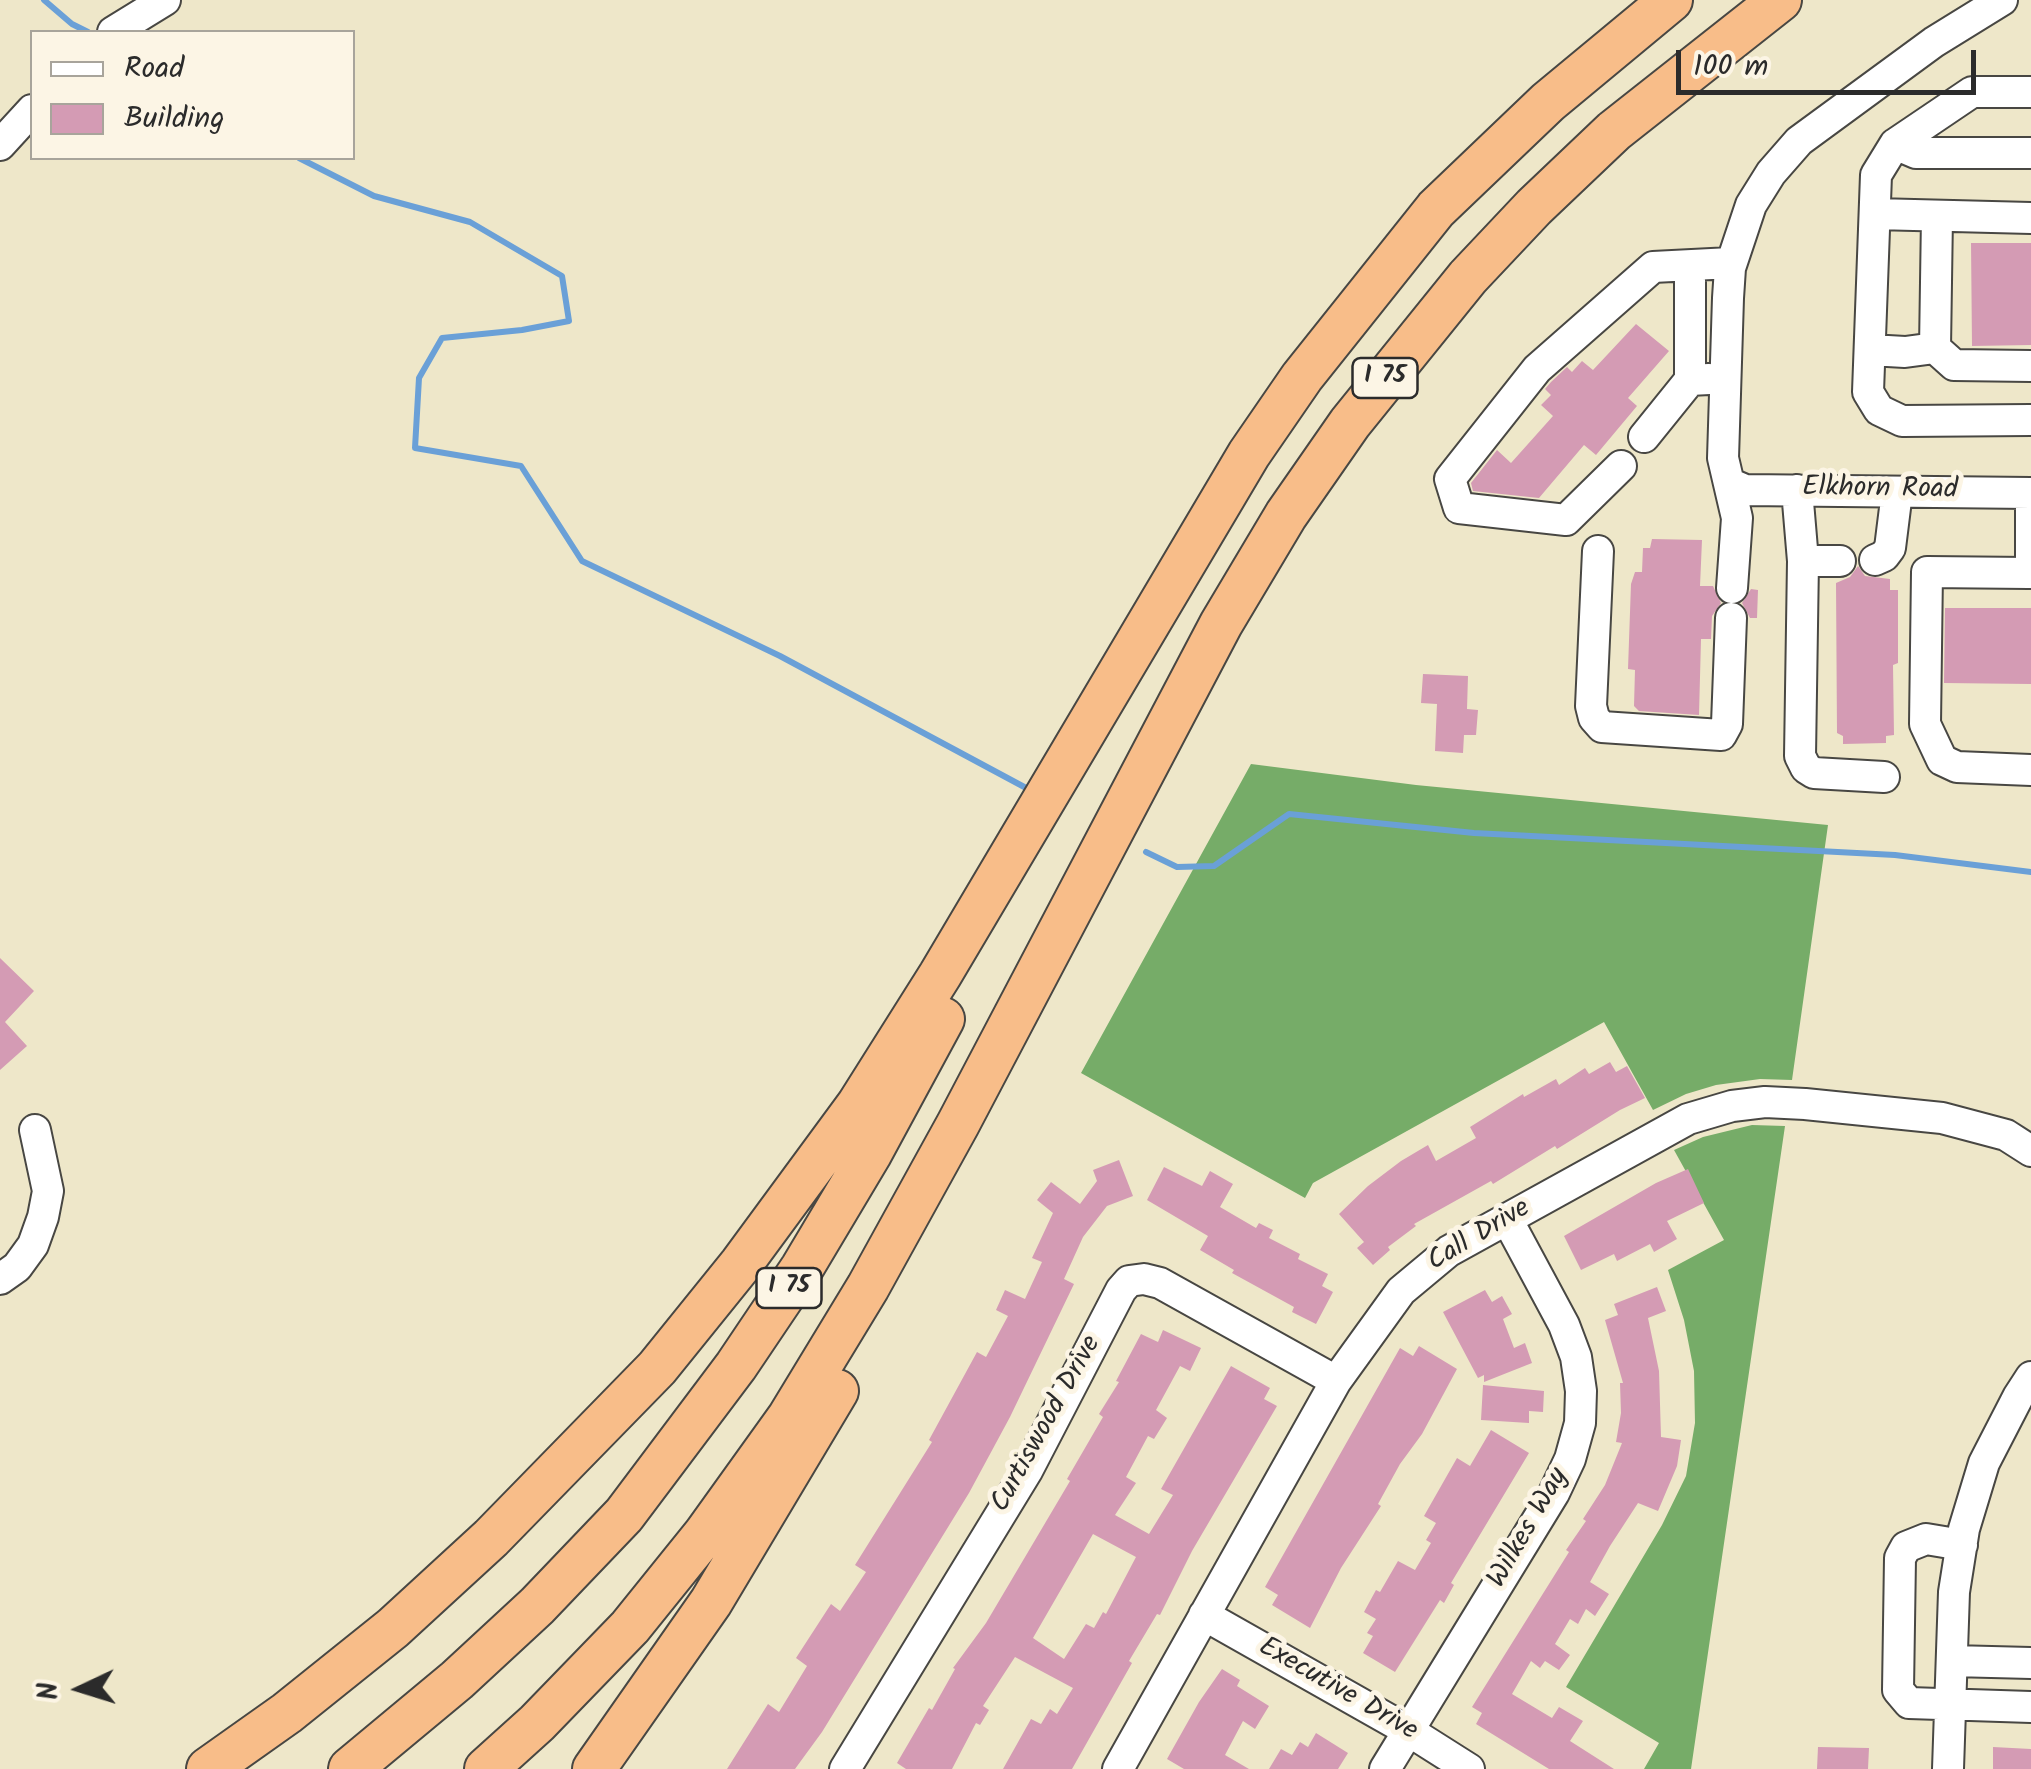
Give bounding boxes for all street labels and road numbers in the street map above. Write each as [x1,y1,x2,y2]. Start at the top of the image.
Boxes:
road number: I 75 [1352,358,1418,398]
street label: Elkhorn Road [1802,473,1958,509]
street label: Call Drive [1423,1193,1537,1281]
road number: I 75 [756,1268,822,1308]
street label: Curtiswood Drive [986,1331,1110,1519]
street label: Wilkes Way [1482,1463,1578,1595]
street label: Executive Drive [1251,1632,1423,1750]

